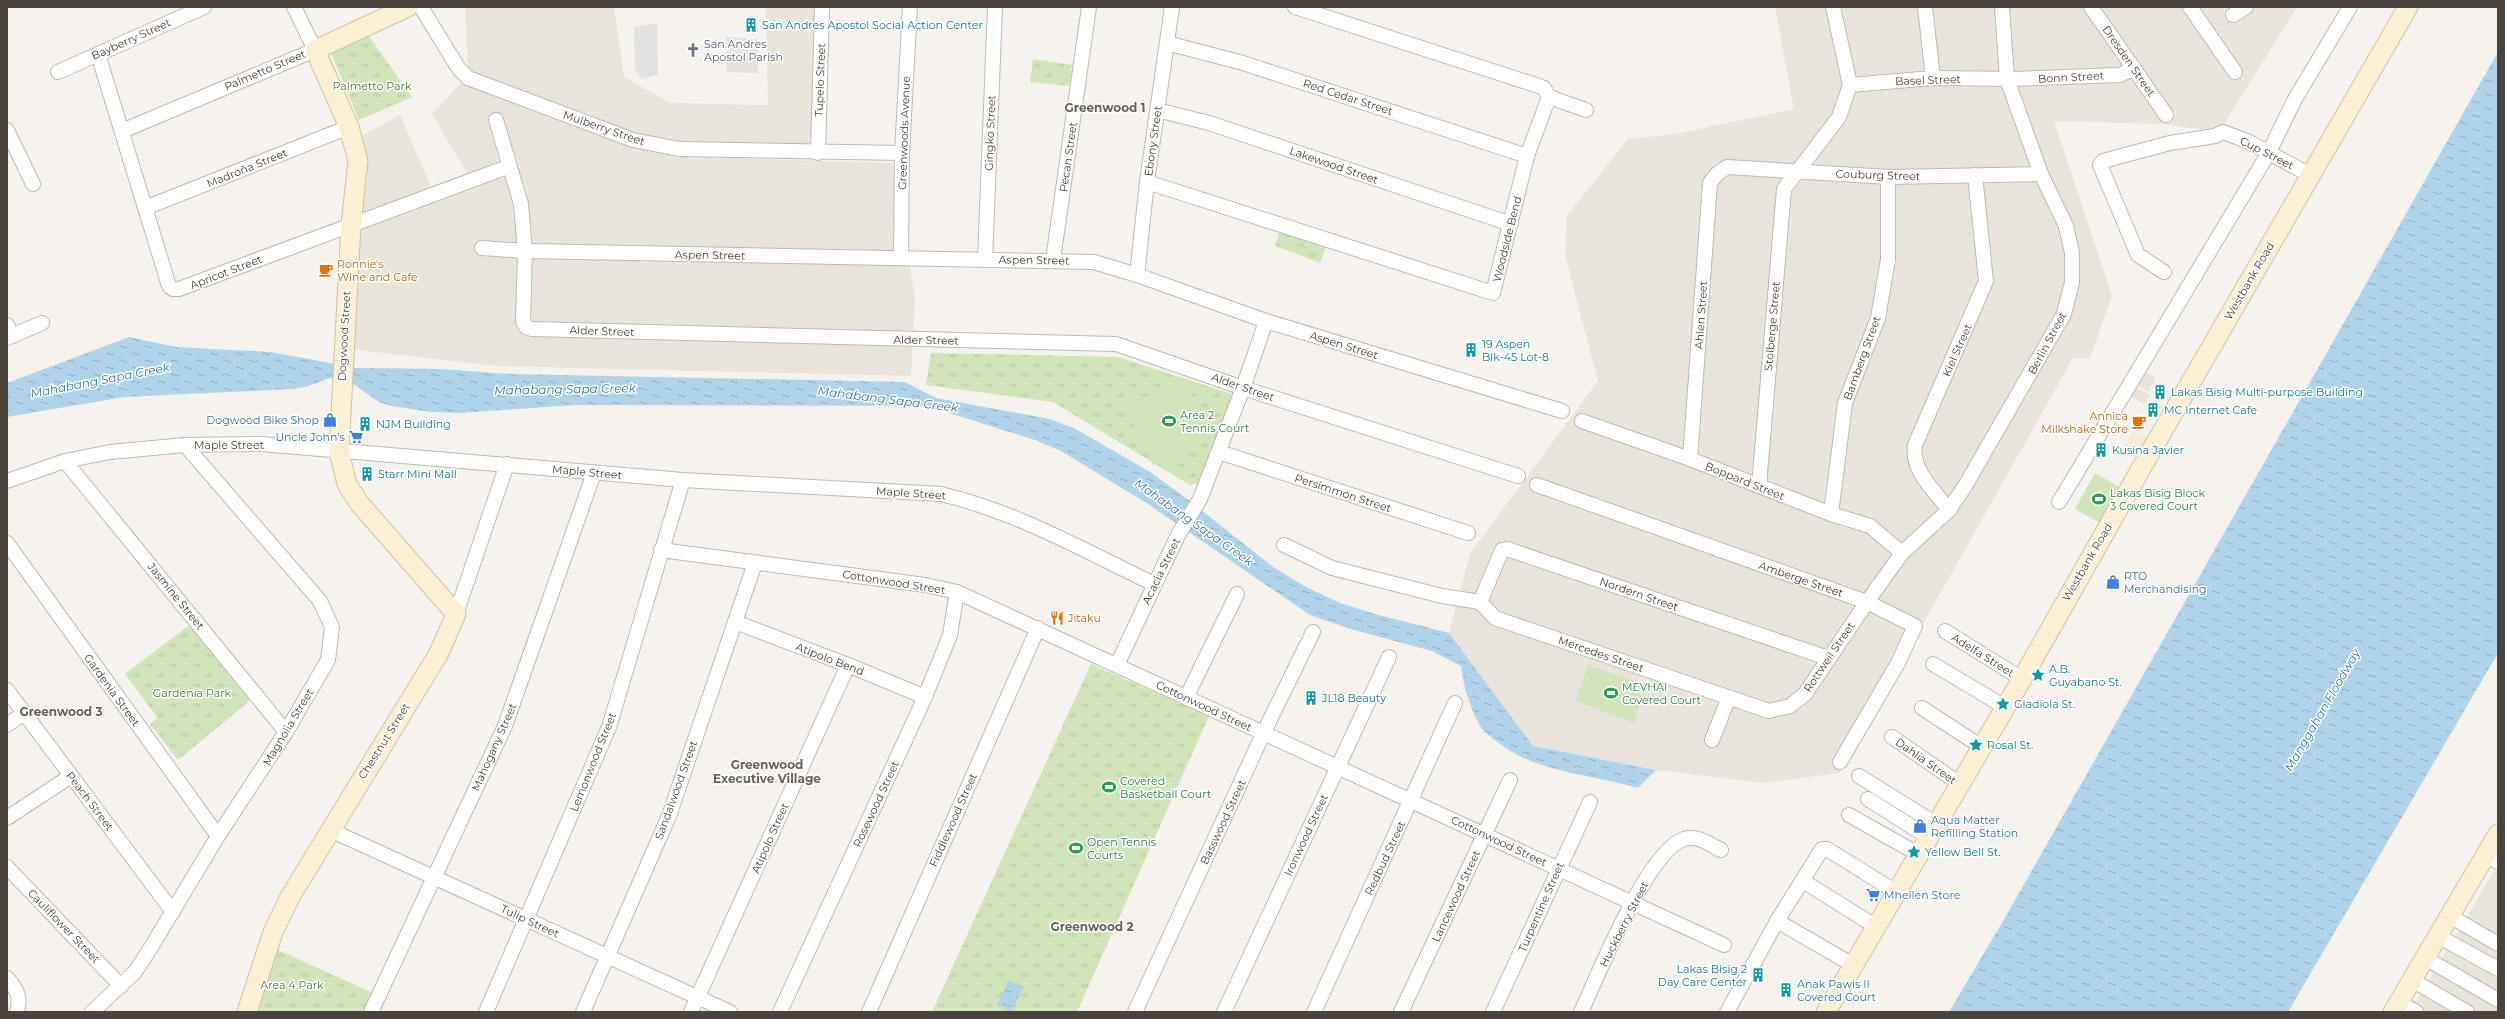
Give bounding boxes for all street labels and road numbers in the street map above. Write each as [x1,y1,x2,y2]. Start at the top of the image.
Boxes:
street label: Bayberry Street [89,15,173,63]
street label: Dresden Street [2099,23,2159,99]
street label: Tupelo Street [812,42,828,117]
street label: Palmetto Street [222,46,308,93]
street label: Bonn Street [2038,68,2105,86]
street label: Basel Street [1895,72,1962,88]
street label: Greenwoods Avenue [895,75,913,190]
street label: Red Cedar Street [1301,76,1395,118]
street label: Gingko Street [982,94,998,171]
street label: Ebony Street [1141,104,1165,177]
street label: Mulberry Street [561,107,647,149]
street label: Pecan Street [1056,121,1080,193]
street label: Cup Street [2238,133,2297,173]
street label: Lakewood Street [1288,143,1381,187]
street label: Madroña Street [205,145,290,191]
street label: Couburg Street [1835,167,1921,183]
street label: Woodside Bend [1490,195,1524,283]
street label: Westbank Road [2221,240,2277,322]
street label: Aspen Street [674,247,746,263]
street label: Apricot Street [188,252,265,292]
street label: Aspen Street [998,252,1070,268]
street label: Ahlen Street [1692,280,1710,350]
street label: Stolberge Street [1761,280,1783,371]
street label: Dogwood Street [335,290,353,382]
street label: Berlin Street [2025,309,2070,377]
street label: Bamberg Street [1840,314,1884,402]
street label: Kiel Street [1939,321,1975,379]
street label: Alder Street [569,323,636,339]
street label: Aspen Street [1308,328,1380,362]
street label: Alder Street [893,332,959,348]
street label: Alder Street [1210,370,1277,404]
street label: Maple Street [194,438,265,452]
street label: Boppard Street [1703,459,1787,504]
street label: Maple Street [551,462,623,482]
street label: Persimmon Street [1293,471,1394,515]
street label: Maple Street [875,484,947,502]
street label: Westbank Road [2059,521,2115,603]
street label: Acacia Street [1139,535,1183,607]
street label: Amberge Street [1757,558,1846,600]
street label: Jasmine Street [144,559,208,633]
street label: Cottonwood Street [841,567,947,597]
street label: Nordern Street [1598,574,1681,614]
street label: Rottweil Street [1800,619,1858,695]
street label: Adelfa Street [1949,630,2017,680]
street label: Mercedes Street [1556,633,1646,675]
street label: Atipolo Bend [794,640,866,678]
street label: Gardenia Street [81,651,143,729]
street label: Cottonwood Street [1154,678,1255,735]
street label: Magnolia Street [259,685,317,768]
street label: Chestnut Street [355,700,413,782]
street label: Mahogany Street [468,700,520,793]
street label: Lemonwood Street [567,710,620,814]
street label: Dahlia Street [1893,735,1960,788]
street label: Sandalwood Street [652,738,701,841]
street label: Rosewood Street [850,758,902,849]
street label: Peach Street [63,769,117,834]
street label: Fiddlewood Street [926,770,980,869]
street label: Basswood Street [1197,777,1249,867]
street label: Ironwood Street [1281,791,1331,878]
street label: Atipolo Street [748,800,792,875]
street label: Cottonwood Street [1449,813,1550,870]
street label: Redbud Street [1362,818,1409,897]
street label: Lancewood Street [1429,847,1484,944]
street label: Turpentine Street [1515,859,1567,954]
street label: Huckberry Street [1596,879,1652,969]
street label: Cauliflower Street [25,886,103,966]
street label: Tulip Street [498,901,562,941]

